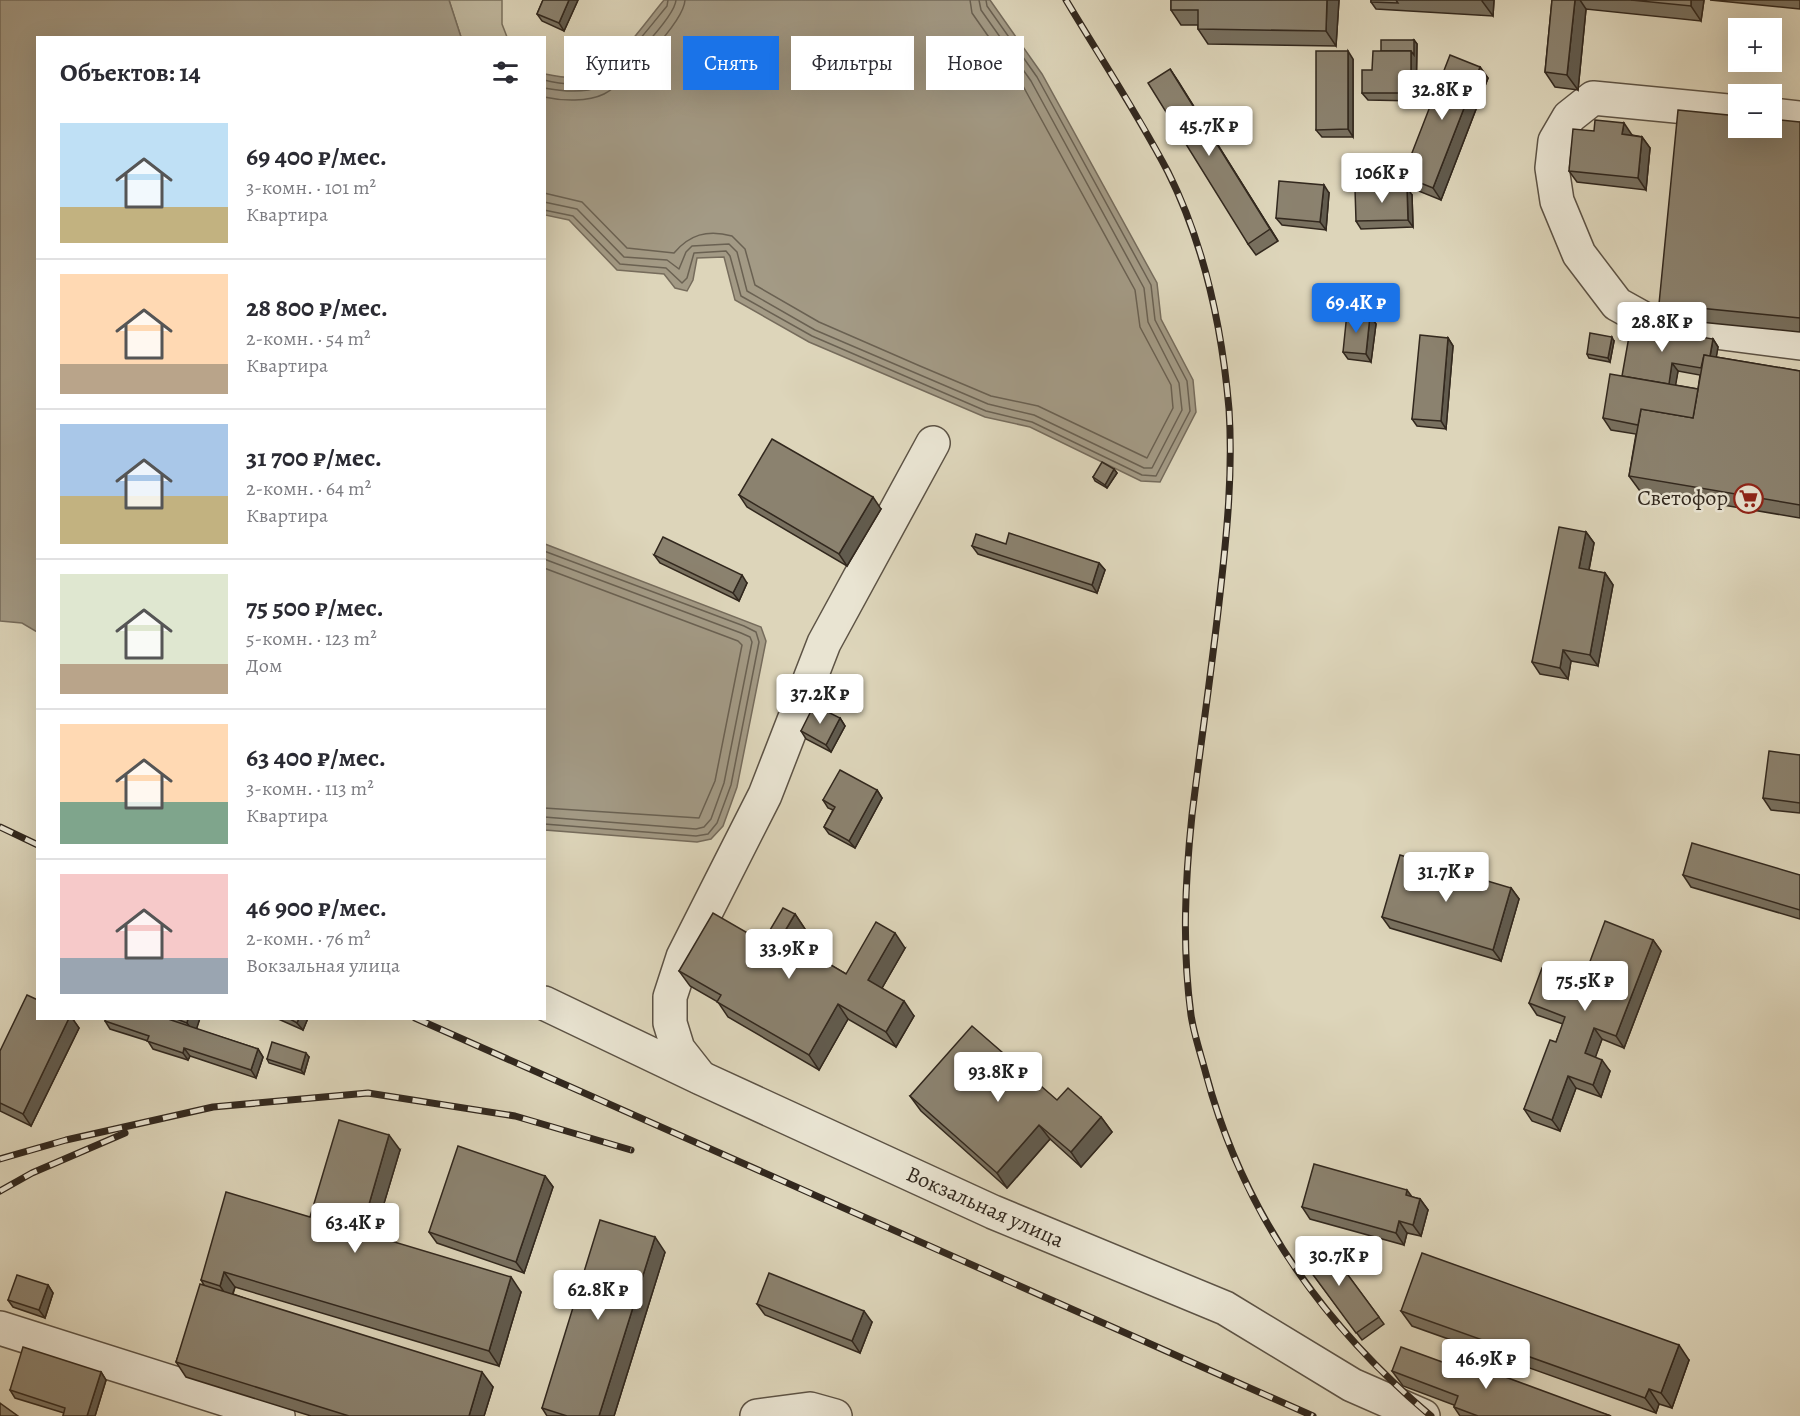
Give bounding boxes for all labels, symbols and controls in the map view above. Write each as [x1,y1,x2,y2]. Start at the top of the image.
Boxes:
map controls [1728,18,1782,138]
button: + [1728,18,1782,72]
chip: Купить [564,36,671,90]
chip: Снять [683,36,779,90]
chip: Фильтры [791,36,914,90]
chip: Новое [926,36,1024,90]
text: Объектов: 14 [60,55,201,90]
icon: filters [489,56,522,89]
pin: 32.8K ₽ [1387,70,1497,121]
text: 32.8K ₽ [1412,76,1472,103]
button: − [1728,84,1782,138]
pin: 45.7K ₽ [1154,106,1264,157]
text: 45.7K ₽ [1180,112,1238,139]
text: 69 400 ₽/мес. [246,139,387,174]
icon: home [108,147,180,219]
pin: 106K ₽ [1333,153,1431,204]
text: 106K ₽ [1355,159,1409,186]
text: 3-комн. · 101 m² [246,174,376,201]
text: Квартира [246,201,328,228]
pin: 69.4K ₽ [1301,283,1411,334]
text: 69.4K ₽ [1326,289,1386,316]
text: 28 800 ₽/мес. [246,290,388,325]
icon: home [108,298,180,370]
pin: 28.8K ₽ [1607,302,1717,353]
text: 28.8K ₽ [1631,308,1693,335]
text: 2-комн. · 54 m² [246,325,371,352]
text: Квартира [246,352,328,379]
text: 31 700 ₽/мес. [246,440,382,475]
icon: home [108,448,180,520]
text: 2-комн. · 64 m² [246,475,371,502]
supermarket icon: Светофор [1733,482,1765,514]
place label: Светофор [1637,483,1728,513]
text: Квартира [246,502,328,529]
text: 75 500 ₽/мес. [246,590,384,625]
icon: home [108,598,180,670]
text: 5-комн. · 123 m² [246,625,377,652]
text: Дом [246,652,282,679]
pin: 37.2K ₽ [765,674,875,725]
text: 37.2K ₽ [790,680,850,707]
text: 63 400 ₽/мес. [246,740,386,775]
icon: home [108,748,180,820]
text: 3-комн. · 113 m² [246,775,374,802]
text: Квартира [246,802,328,829]
pin: 31.7K ₽ [1391,852,1501,903]
text: 31.7K ₽ [1418,858,1474,885]
text: 46 900 ₽/мес. [246,890,387,925]
icon: home [108,898,180,970]
text: 2-комн. · 76 m² [246,925,371,952]
pin: 33.9K ₽ [734,929,844,980]
text: 33.9K ₽ [760,935,818,962]
text: Вокзальная улица [246,952,400,979]
pin: 75.5K ₽ [1530,961,1640,1012]
text: 75.5K ₽ [1556,967,1614,994]
pin: 93.8K ₽ [943,1052,1053,1103]
text: 93.8K ₽ [968,1058,1028,1085]
street label: Вокзальная улица [901,1159,1069,1256]
pin: 63.4K ₽ [300,1203,410,1254]
text: 63.4K ₽ [325,1209,385,1236]
pin: 30.7K ₽ [1284,1236,1394,1287]
text: 30.7K ₽ [1309,1242,1369,1269]
pin: 62.8K ₽ [543,1270,653,1321]
text: 62.8K ₽ [568,1276,628,1303]
pin: 46.9K ₽ [1431,1339,1541,1390]
text: 46.9K ₽ [1456,1345,1516,1372]

